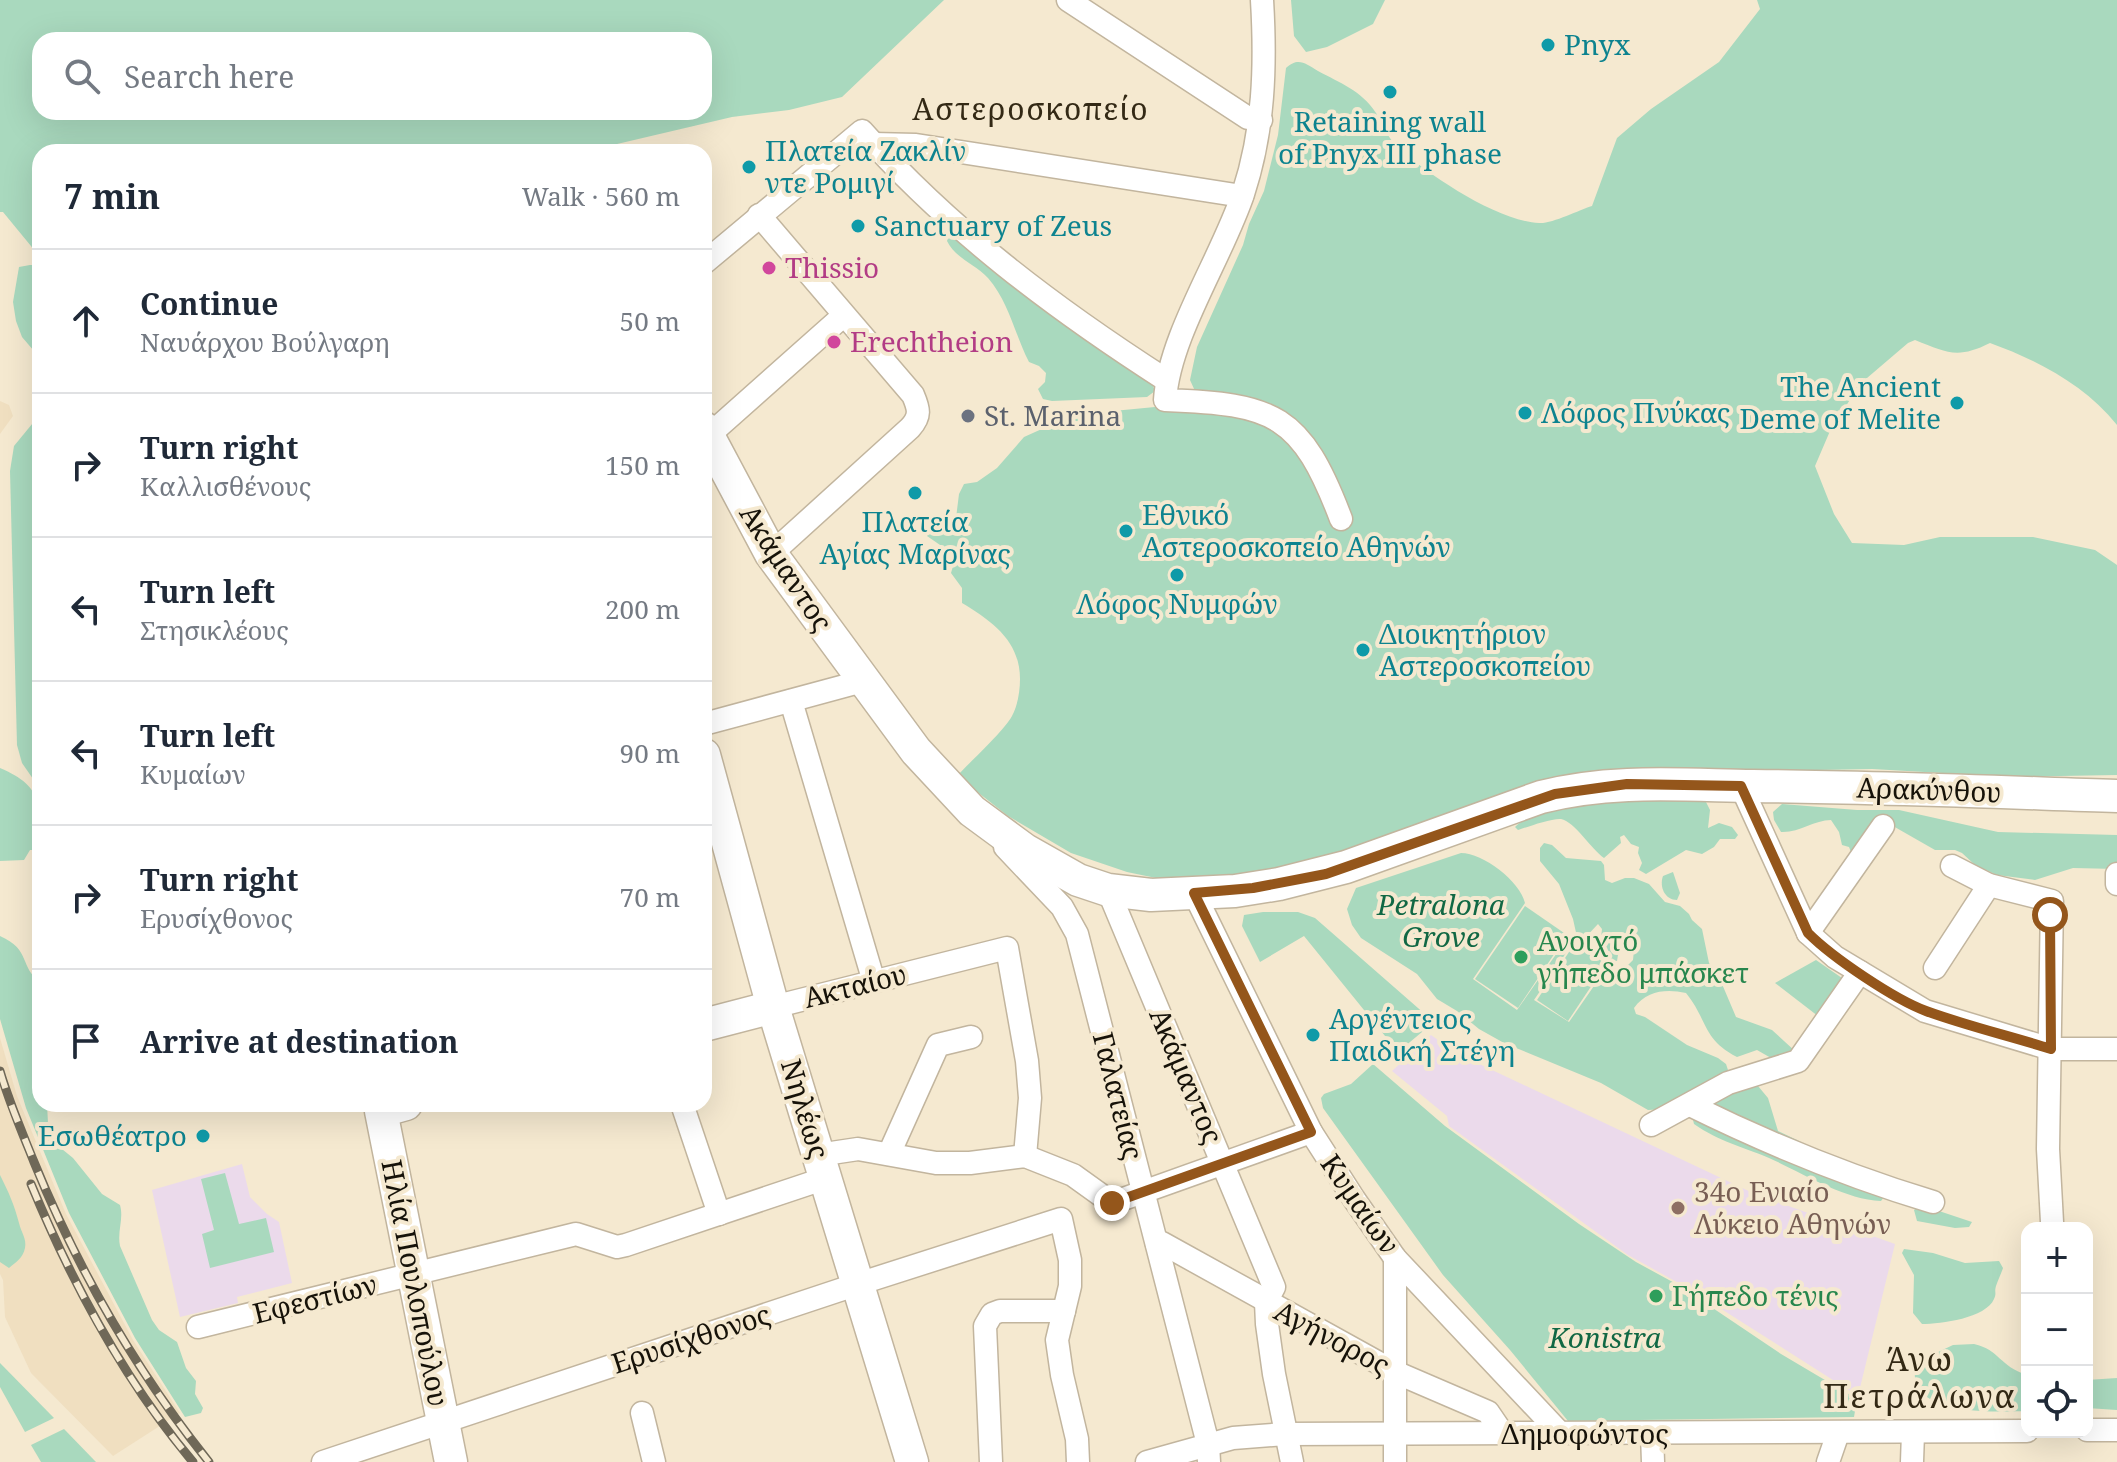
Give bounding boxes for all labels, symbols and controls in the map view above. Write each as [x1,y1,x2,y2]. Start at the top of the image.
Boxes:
place label: Pnyx [1564,25,1631,63]
search box [32,32,712,120]
marker: Pnyx [1539,36,1557,54]
icon: search [60,54,104,98]
text: Search here [124,56,294,97]
marker: Retaining wall of Pnyx III phase [1381,83,1399,101]
district label: Αστεροσκοπείο [912,88,1150,129]
place label: Retaining wall of Pnyx III phase [1278,102,1502,172]
place label: Πλατεία Ζακλίν ντε Ρομιγί [764,131,966,201]
marker: Πλατεία Ζακλίν ντε Ρομιγί [740,158,758,176]
text: 7 min [64,173,160,219]
text: Walk · 560 m [522,178,680,214]
place label: Sanctuary of Zeus [874,206,1112,244]
marker: Sanctuary of Zeus [849,217,867,235]
place label: Thissio [785,248,879,286]
marker: Thissio [760,259,778,277]
text: Continue [140,283,278,324]
icon: ahead [64,299,108,343]
text: 50 m [620,303,680,339]
place label: Erechtheion [850,322,1013,360]
text: Ναυάρχου Βούλγαρη [140,324,390,360]
marker: Erechtheion [825,333,843,351]
place label: The Ancient Deme of Melite [1739,367,1941,437]
place label: Λόφος Πνύκας [1541,393,1730,431]
marker: The Ancient Deme of Melite [1948,394,1966,412]
place label: St. Marina [984,396,1121,434]
marker: Λόφος Πνύκας [1516,404,1534,422]
marker: St. Marina [959,407,977,425]
text: Turn right [140,427,298,468]
icon: right [64,443,108,487]
text: 150 m [605,447,680,483]
text: Καλλισθένους [140,468,311,504]
marker: Πλατεία Αγίας Μαρίνας [906,484,924,502]
place label: Εθνικό Αστεροσκοπείο Αθηνών [1142,495,1451,565]
street label: Ακάμαντος [732,497,842,638]
place label: Πλατεία Αγίας Μαρίνας [819,502,1011,572]
marker: Εθνικό Αστεροσκοπείο Αθηνών [1117,522,1135,540]
marker: Λόφος Νυμφών [1168,566,1186,584]
text: Turn left [140,571,275,612]
place label: Λόφος Νυμφών [1076,584,1278,622]
icon: left [64,587,108,631]
text: 200 m [605,591,680,627]
text: Στησικλέους [140,612,289,648]
place label: Διοικητήριον Αστεροσκοπείου [1379,614,1591,684]
marker: Διοικητήριον Αστεροσκοπείου [1354,641,1372,659]
text: Turn left [140,715,275,756]
icon: left [64,731,108,775]
text: 90 m [620,735,680,771]
text: Κυμαίων [140,756,246,792]
street label: Αρακύνθου [1856,767,2002,811]
text: Turn right [140,859,298,900]
icon: right [64,875,108,919]
text: 70 m [620,879,680,915]
park label: Petralona Grove [1376,885,1506,955]
route start [2032,897,2068,933]
text: Ερυσίχθονος [140,900,293,936]
place label: Ανοιχτό γήπεδο μπάσκετ [1536,921,1749,991]
marker: Ανοιχτό γήπεδο μπάσκετ [1512,948,1530,966]
street label: Ακταίου [799,954,910,1016]
place label: Αργέντειος Παιδική Στέγη [1329,999,1515,1069]
street label: Ακάμαντος [1141,1002,1233,1149]
icon: arrive [64,1019,108,1063]
text: Arrive at destination [140,1021,459,1062]
marker: Αργέντειος Παιδική Στέγη [1304,1026,1322,1044]
street label: Γαλατείας [1085,1028,1153,1163]
street label: Νηλέως [773,1054,839,1163]
place label: Εσωθέατρο [38,1116,187,1154]
marker: Εσωθέατρο [194,1127,212,1145]
street label: Κυμαίων [1313,1146,1409,1261]
street label: Ηλία Πουλοπούλου [373,1156,459,1409]
place label: 34ο Ενιαίο Λύκειο Αθηνών [1694,1172,1891,1242]
route end [1094,1185,1130,1221]
marker: 34ο Ενιαίο Λύκειο Αθηνών [1669,1199,1687,1217]
map controls [2021,1222,2093,1438]
button: + [2021,1222,2093,1294]
street label: Εφεστίων [249,1264,381,1332]
place label: Γήπεδο τένις [1672,1276,1839,1314]
marker: Γήπεδο τένις [1647,1287,1665,1305]
street label: Αγήνορος [1268,1291,1397,1383]
button: − [2021,1294,2093,1366]
street label: Ερυσίχθονος [606,1295,775,1382]
park label: Konistra [1548,1318,1662,1356]
district label: Άνω Πετράλωνα [1823,1337,2017,1417]
button: locate [2021,1366,2093,1438]
street label: Δημοφώντος [1501,1414,1669,1452]

